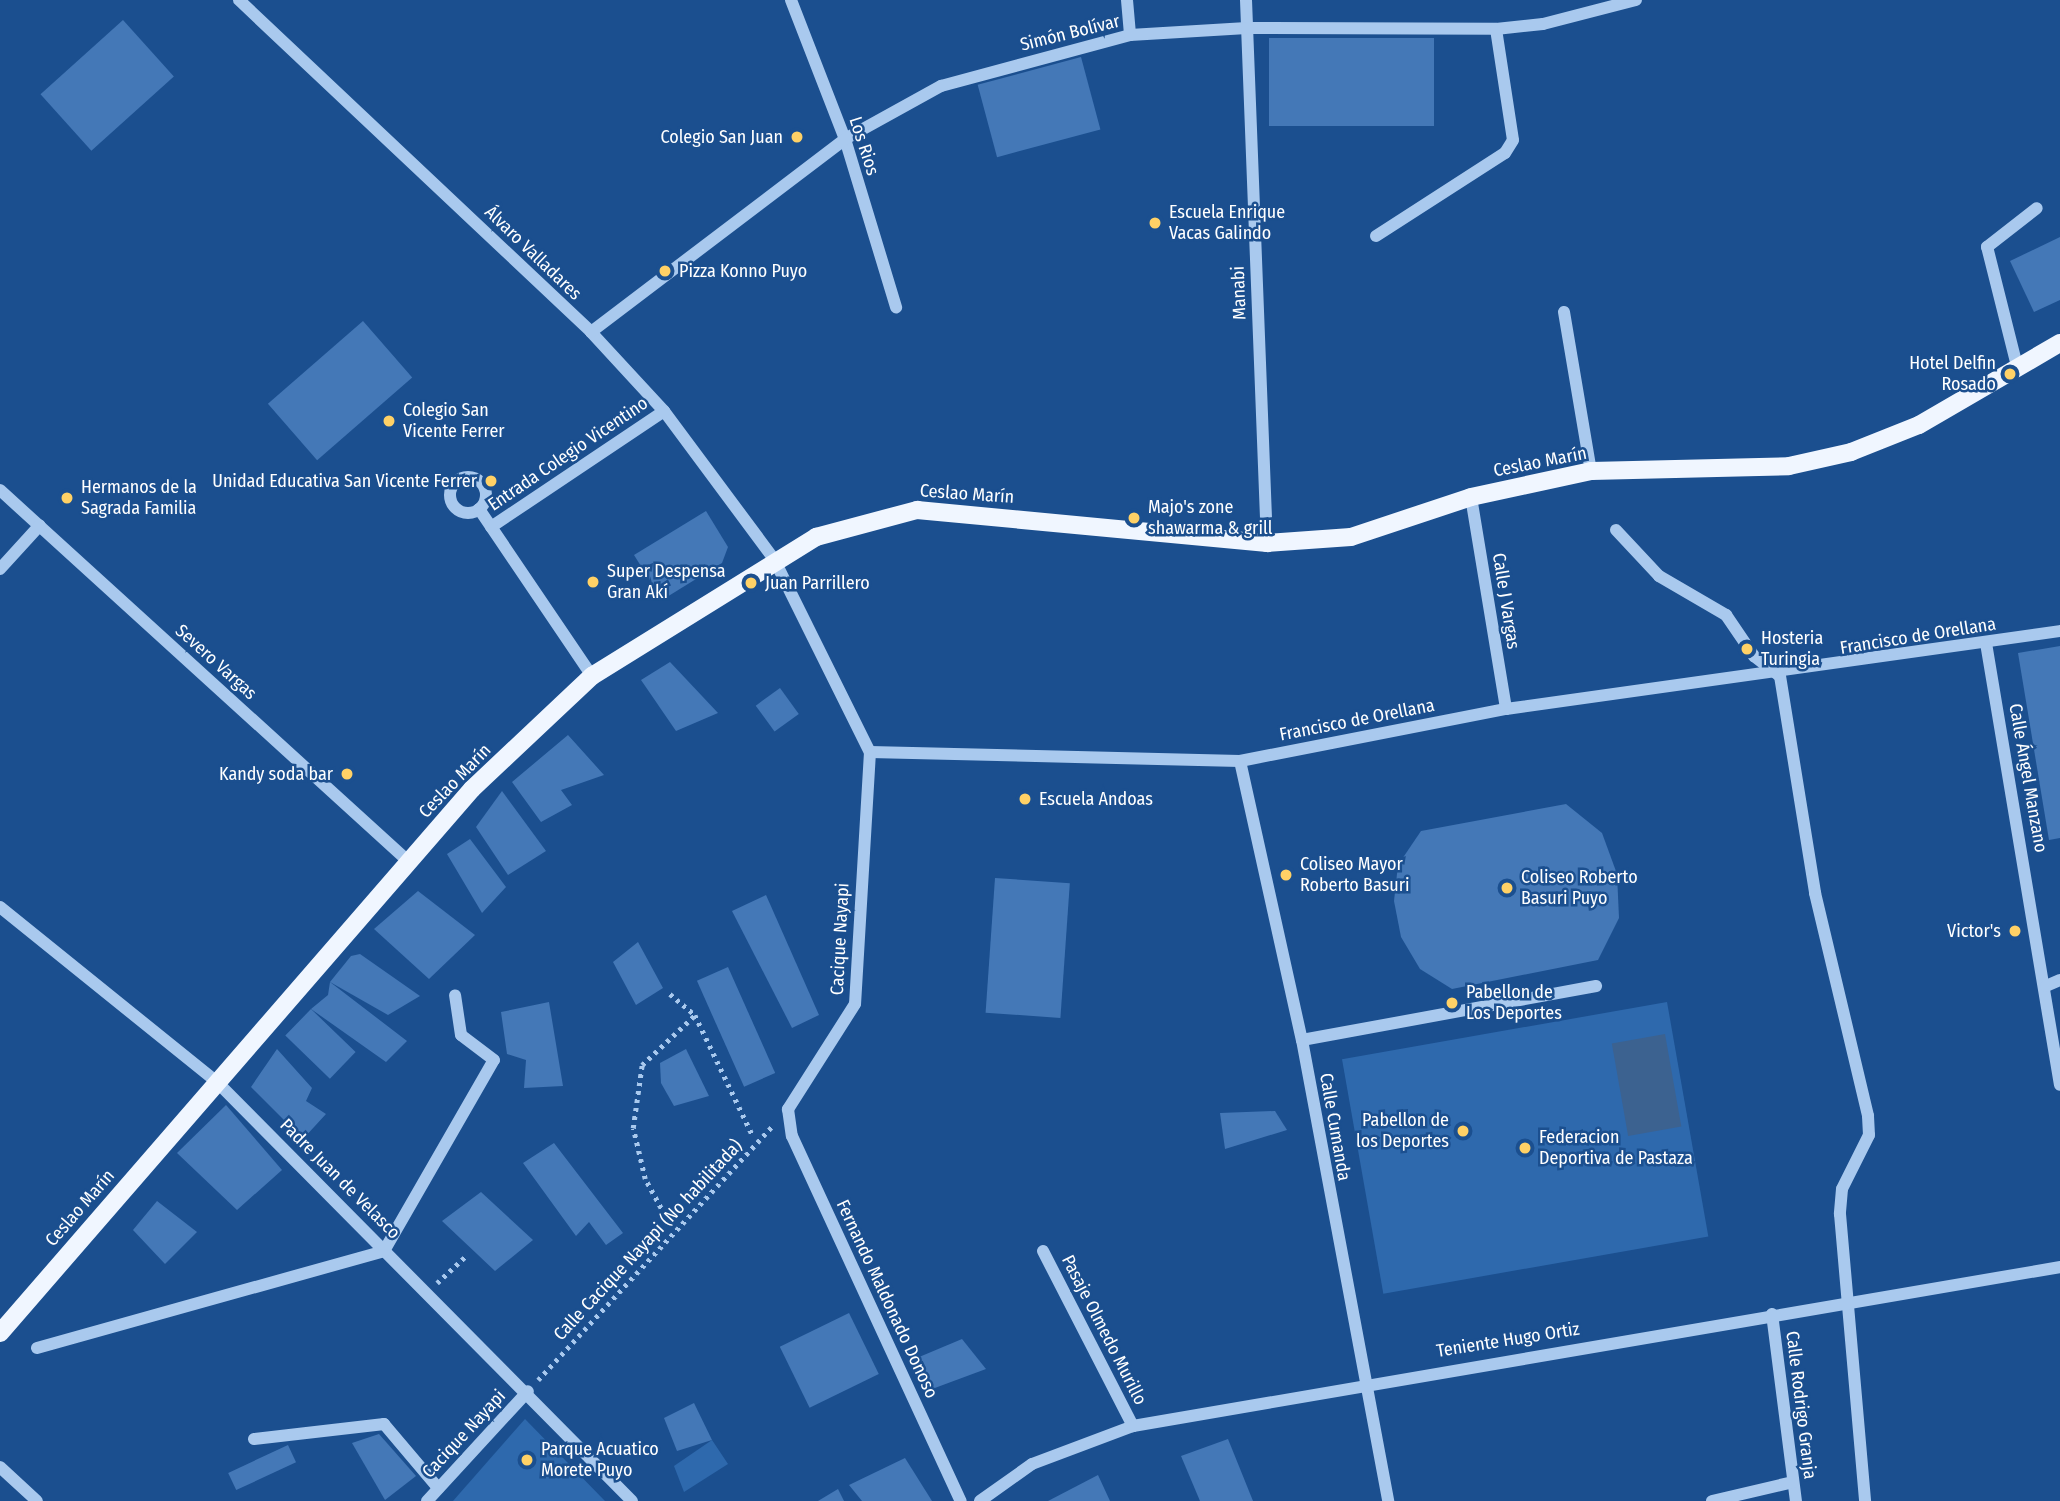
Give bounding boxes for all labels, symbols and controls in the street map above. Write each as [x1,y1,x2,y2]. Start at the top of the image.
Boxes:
street label: Simón Bolívar [1018,10,1122,56]
street label: Los Rios [844,114,884,178]
place label: Colegio San Juan [660,126,783,148]
marker: Colegio San Juan [789,129,805,145]
street label: Álvaro Valladares [480,201,586,305]
place label: Escuela Enrique Vacas Galindo [1169,202,1285,244]
marker: Escuela Enrique Vacas Galindo [1147,215,1163,231]
place label: Pizza Konno Puyo [679,260,807,282]
marker: Pizza Konno Puyo [657,263,673,279]
street label: Manabi [1227,266,1251,320]
place label: Hotel Delfin Rosado [1909,353,1996,396]
marker: Hotel Delfin Rosado [2002,366,2018,382]
street label: Entrada Colegio Vicentino [484,392,652,516]
place label: Colegio San Vicente Ferrer [403,400,505,442]
marker: Colegio San Vicente Ferrer [381,413,397,429]
street label: Ceslao Marín [1492,442,1588,482]
place label: Unidad Educativa San Vicente Ferrer [212,470,477,492]
marker: Unidad Educativa San Vicente Ferrer [483,473,499,489]
place label: Hermanos de la Sagrada Familia [81,477,197,520]
street label: Ceslao Marín [919,480,1015,508]
marker: Hermanos de la Sagrada Familia [59,490,75,506]
place label: Majo's zone shawarma & grill [1148,497,1272,540]
marker: Majo's zone shawarma & grill [1126,510,1142,526]
street label: Calle J Vargas [1488,551,1524,651]
place label: Super Despensa Gran Akí [607,561,726,604]
place label: Juan Parrillero [765,572,870,594]
marker: Super Despensa Gran Akí [585,574,601,590]
marker: Juan Parrillero [743,575,759,591]
street label: Francisco de Orellana [1839,613,1997,659]
street label: Severo Vargas [171,620,261,704]
place label: Hosteria Turingia [1761,628,1823,670]
marker: Hosteria Turingia [1739,641,1755,657]
street label: Francisco de Orellana [1278,694,1436,746]
street label: Calle Ángel Manzano [2004,702,2052,854]
street label: Ceslao Marín [414,740,496,822]
place label: Kandy soda bar [219,763,333,785]
marker: Kandy soda bar [339,766,355,782]
place label: Escuela Andoas [1039,788,1153,810]
marker: Escuela Andoas [1017,791,1033,807]
place label: Coliseo Mayor Roberto Basuri [1300,854,1410,896]
marker: Coliseo Mayor Roberto Basuri [1278,867,1294,883]
place label: Coliseo Roberto Basuri Puyo [1521,867,1638,910]
marker: Coliseo Roberto Basuri Puyo [1499,880,1515,896]
street label: Cacique Nayapi [826,882,854,996]
place label: Victor's [1947,920,2001,942]
marker: Victor's [2007,923,2023,939]
place label: Pabellon de Los Deportes [1466,982,1562,1024]
marker: Pabellon de Los Deportes [1444,995,1460,1011]
street label: Calle Cumanda [1315,1071,1355,1183]
place label: Pabellon de los Deportes [1356,1110,1449,1152]
street label: Padre Juan de Velasco [275,1114,405,1244]
marker: Pabellon de los Deportes [1455,1123,1471,1139]
place label: Federacion Deportiva de Pastaza [1539,1127,1693,1170]
street label: Calle Cacique Nayapi (No habilitada) [549,1135,747,1345]
marker: Federacion Deportiva de Pastaza [1517,1140,1533,1156]
street label: Ceslao Marín [41,1165,119,1251]
street label: Fernando Maldonado Donoso [831,1196,943,1402]
street label: Pasaje Olmedo Murillo [1057,1252,1151,1408]
street label: Teniente Hugo Ortiz [1435,1318,1581,1362]
street label: Calle Rodrigo Granja [1781,1330,1821,1480]
street label: Cacique Nayapi [418,1386,510,1482]
place label: Parque Acuatico Morete Puyo [541,1439,659,1482]
marker: Parque Acuatico Morete Puyo [519,1452,535,1468]

